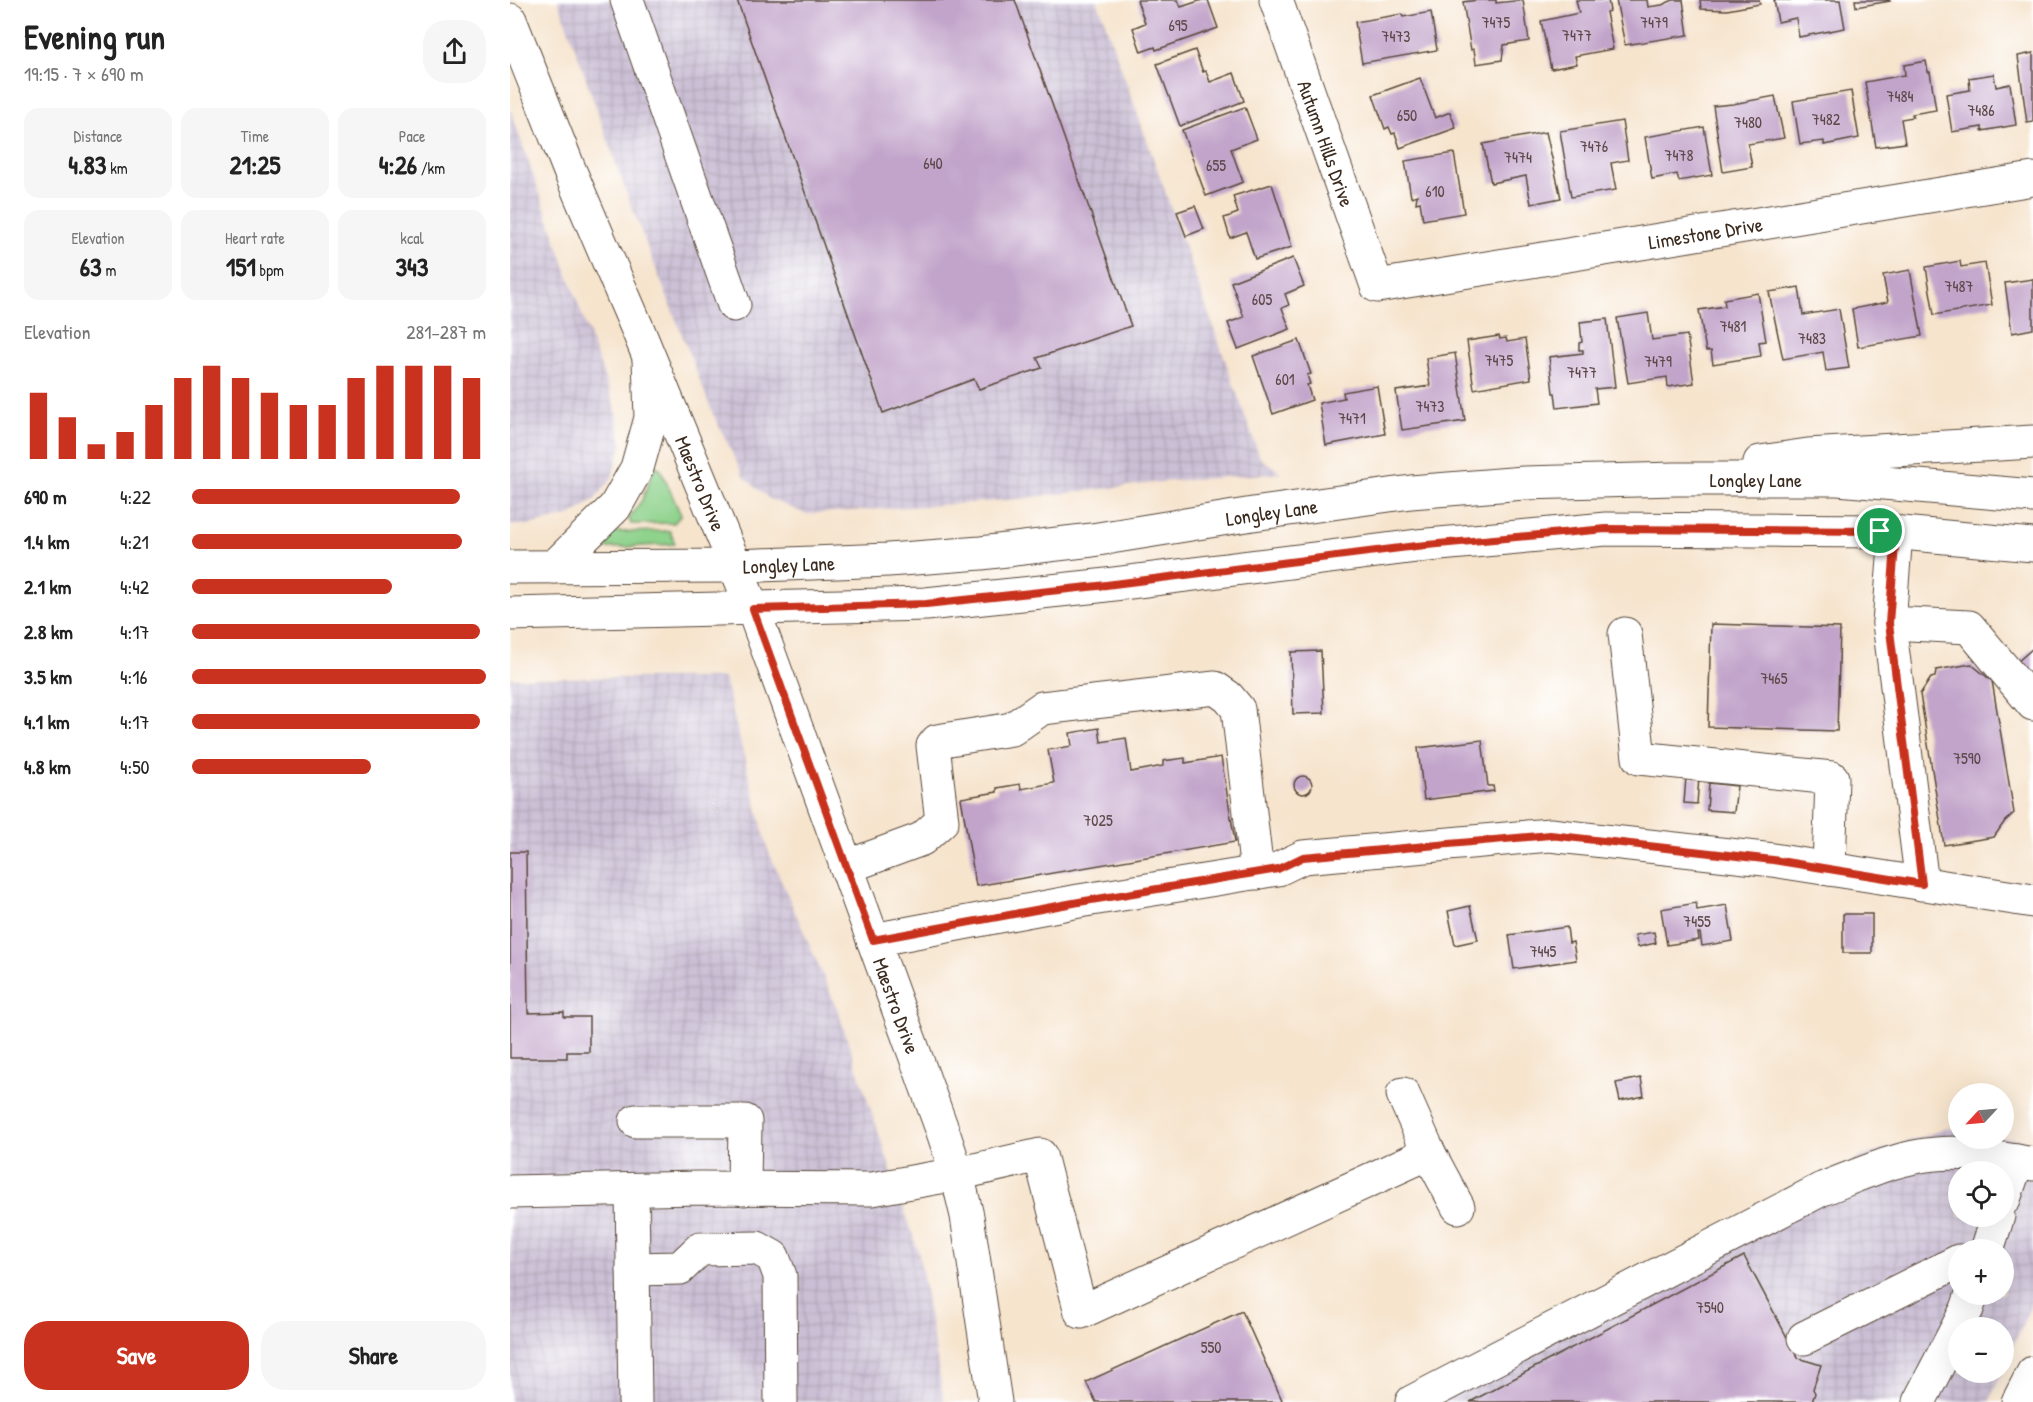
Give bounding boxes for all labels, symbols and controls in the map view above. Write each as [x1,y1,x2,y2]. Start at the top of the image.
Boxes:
house number: 7475 [1482,11,1511,33]
house number: 7479 [1640,11,1668,33]
house number: 695 [1168,14,1188,36]
text: Evening run [24,15,165,59]
button: share [423,20,486,83]
house number: 7477 [1562,24,1592,46]
house number: 7473 [1381,25,1411,47]
text: 19:15 · 7 × 690 m [24,60,144,87]
street label: Autumn Hills Drive [1292,76,1361,210]
house number: 7484 [1887,85,1913,107]
house number: 7486 [1967,99,1995,121]
house number: 650 [1397,104,1417,126]
house number: 7482 [1812,108,1841,130]
house number: 7480 [1734,111,1762,133]
text: Distance [74,125,122,147]
text: Time [241,125,269,147]
text: Pace [399,125,425,147]
house number: 7476 [1580,135,1608,157]
house number: 7478 [1665,144,1693,166]
house number: 7474 [1504,146,1532,168]
text: 4.83 [68,147,107,182]
text: 21:25 [230,147,280,182]
text: 4:26 [379,147,417,182]
house number: 640 [923,152,943,174]
house number: 655 [1206,154,1226,176]
text: km [107,157,128,179]
text: /km [417,157,445,179]
house number: 610 [1425,180,1445,202]
street label: Limestone Drive [1646,210,1765,255]
text: Elevation [71,227,125,249]
text: Heart rate [225,227,285,249]
text: kcal [400,227,424,249]
text: 63 [80,249,102,284]
text: 151 [226,249,256,284]
text: 343 [395,249,429,284]
text: m [102,259,116,281]
text: bpm [256,259,284,281]
house number: 7487 [1945,275,1973,297]
house number: 605 [1252,288,1272,310]
house number: 7481 [1720,315,1747,337]
text: Elevation [24,318,90,345]
text: 281–287 m [406,318,486,345]
house number: 7483 [1798,327,1826,349]
house number: 7475 [1485,349,1514,371]
house number: 7479 [1644,350,1672,372]
house number: 7477 [1567,361,1597,383]
house number: 601 [1275,368,1295,390]
house number: 7473 [1415,395,1445,417]
house number: 7471 [1338,407,1366,429]
street label: Maestro Drive [669,432,733,535]
street label: Longley Lane [1710,466,1802,493]
text: 690 m [24,483,66,510]
text: 4:22 [120,483,151,510]
street label: Longley Lane [1224,492,1319,532]
pin [1854,505,1905,556]
icon: arrive [1863,514,1896,547]
text: 1.4 km [24,528,70,555]
text: 4:21 [120,528,149,555]
street label: Longley Lane [742,549,836,579]
text: 2.1 km [24,573,71,600]
text: 4:42 [120,573,149,600]
text: 2.8 km [24,618,73,645]
text: 4:17 [120,618,149,645]
text: 3.5 km [24,663,72,690]
text: 4:16 [120,663,147,690]
house number: 7465 [1760,667,1788,689]
text: 4.1 km [24,708,70,735]
text: 4:17 [120,708,149,735]
house number: 7590 [1953,747,1981,769]
text: 4.8 km [24,753,71,780]
text: 4:50 [120,753,150,780]
house number: 7025 [1083,809,1113,831]
house number: 7455 [1683,910,1711,932]
house number: 7445 [1530,940,1557,962]
street label: Maestro Drive [867,954,927,1057]
north arrow [1948,1083,2014,1149]
map controls [1948,1083,2014,1383]
button: locate [1948,1161,2014,1227]
button: + [1948,1239,2014,1305]
house number: 7540 [1696,1296,1724,1318]
button: − [1948,1317,2014,1383]
button: Save [24,1321,249,1390]
button: Share [261,1321,486,1390]
house number: 550 [1201,1336,1221,1358]

